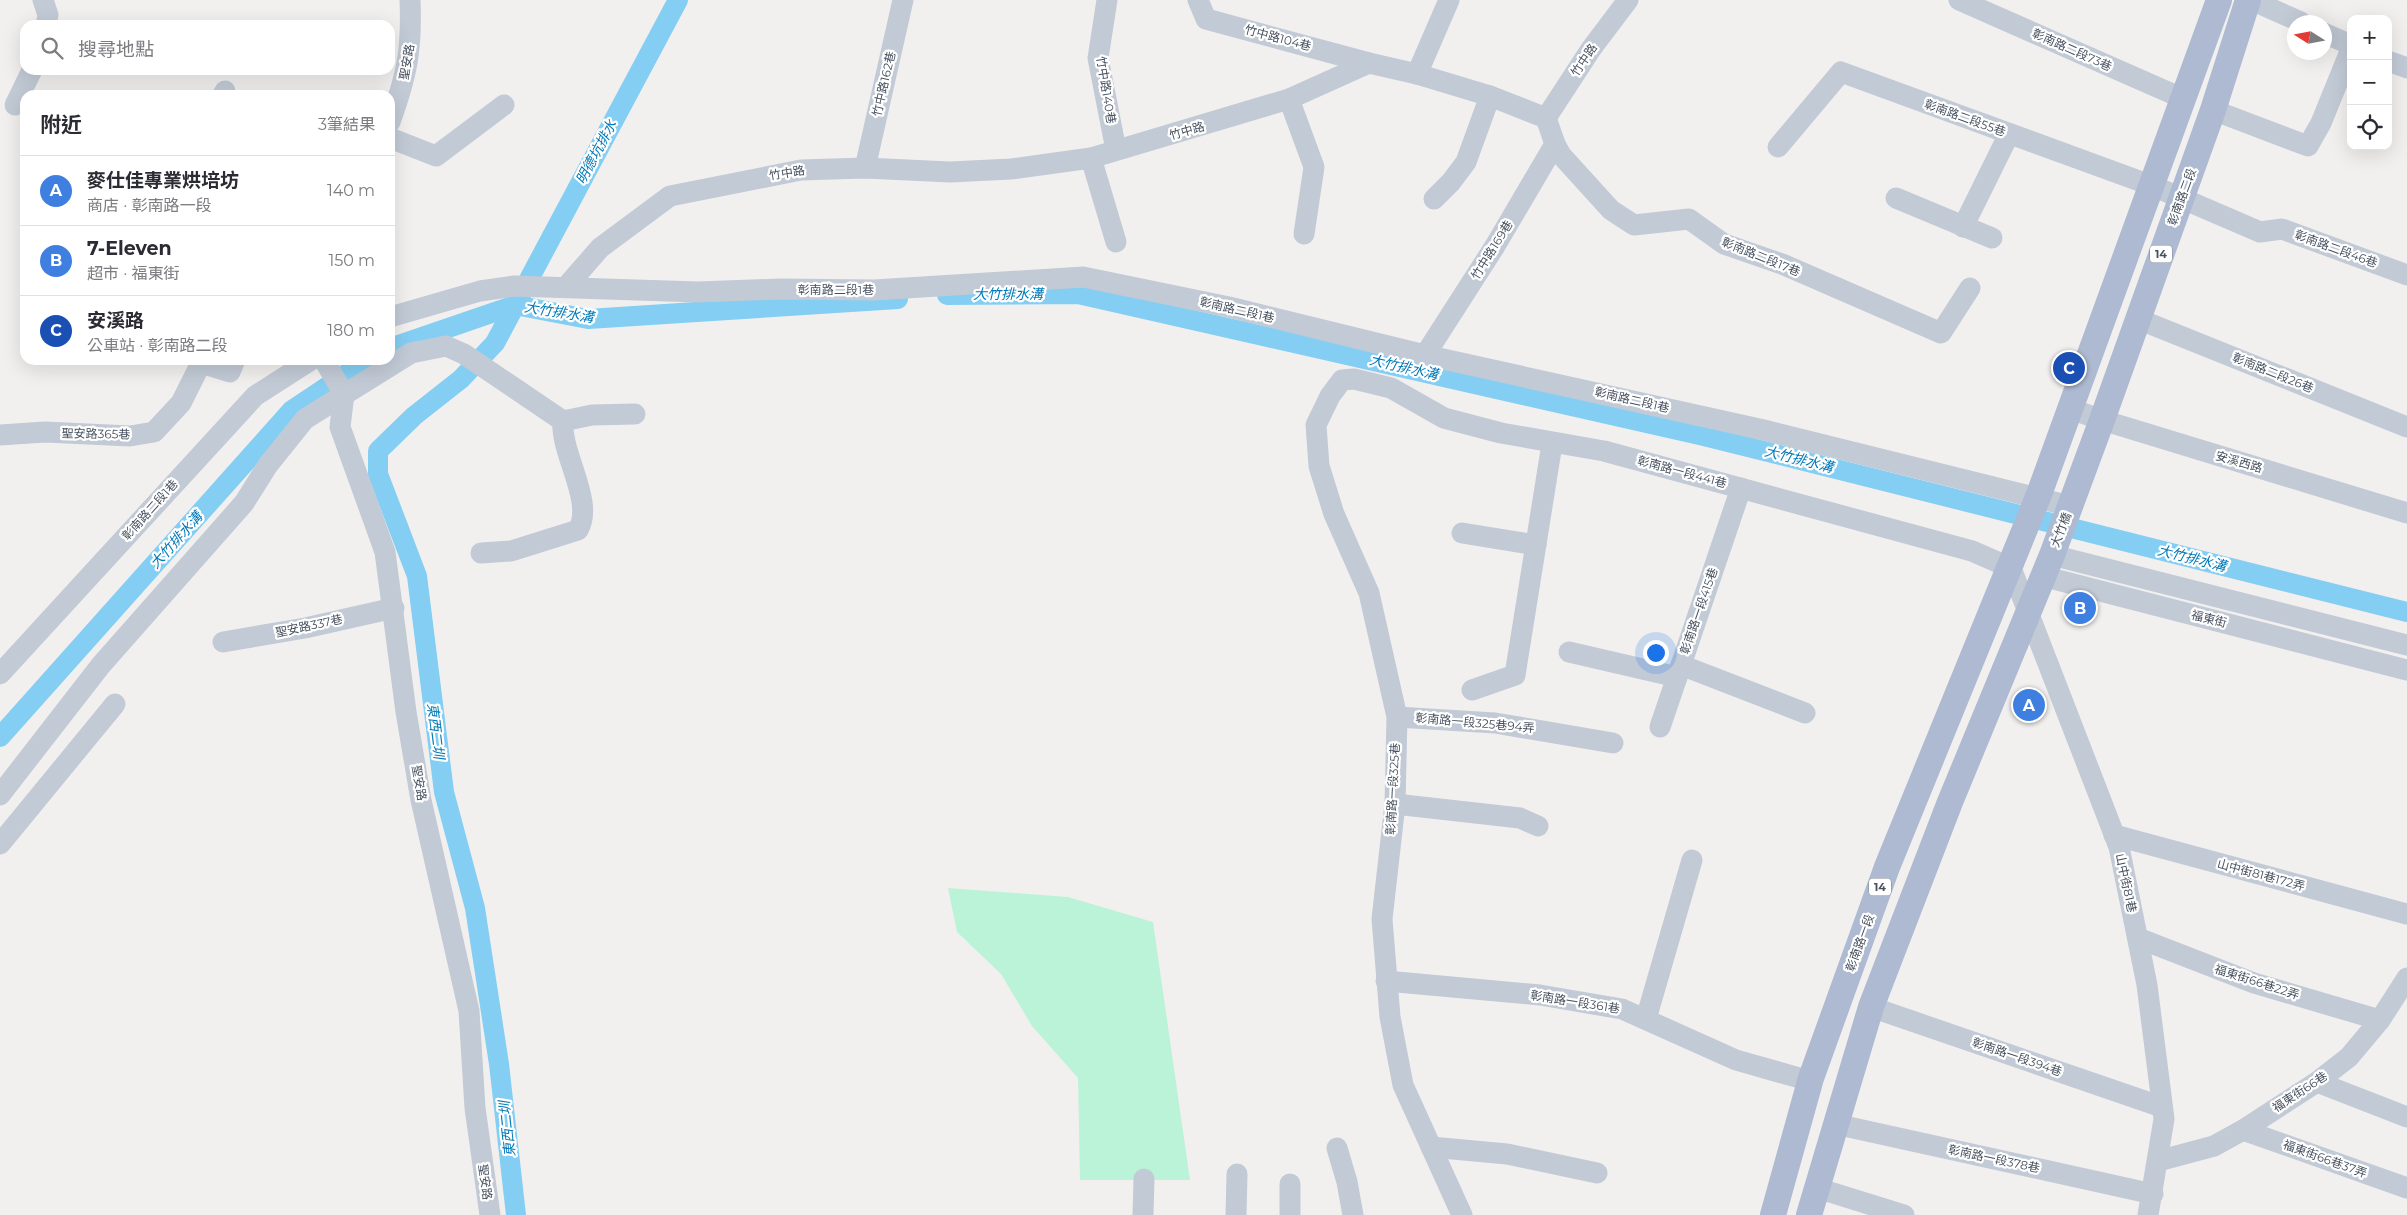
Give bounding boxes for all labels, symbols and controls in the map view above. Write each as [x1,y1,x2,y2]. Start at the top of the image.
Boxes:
north arrow [2287,15,2332,60]
map controls [2347,15,2392,150]
button: + [2347,15,2392,60]
search box [20,20,395,75]
street label: 竹中路104巷 [1243,21,1313,54]
street label: 彰南路二段73巷 [2030,25,2114,74]
icon: search [38,34,66,62]
text: 搜尋地點 [78,38,154,61]
street label: 竹中路 [1567,41,1600,79]
street label: 聖安路 [396,43,417,81]
street label: 竹中路162巷 [869,50,898,118]
street label: 竹中路140巷 [1094,55,1119,125]
button: − [2347,60,2392,105]
street label: 彰南路二段55巷 [1922,96,2008,139]
button: locate [2347,105,2392,150]
text: 附近 [40,112,82,137]
text: 3筆結果 [318,115,375,134]
water label: 明德坑排水 [572,116,621,187]
street label: 竹中路 [1167,118,1206,143]
street label: 竹中路 [768,162,806,183]
street label: 彰南路二段 [2164,166,2199,228]
text: 麥仕佳專業烘培坊 [87,169,239,192]
text: A [50,181,62,200]
text: 140 m [327,181,375,200]
text: 商店 · 彰南路一段 [87,196,211,215]
street label: 竹中路169巷 [1467,217,1516,282]
street label: 彰南路二段46巷 [2293,227,2380,270]
street label: 彰南路二段17巷 [1720,234,1803,279]
text: 7-Eleven [87,237,172,260]
road number: 14 [2150,245,2172,262]
text: B [50,251,62,270]
text: 150 m [328,251,375,270]
text: 超市 · 福東街 [87,264,179,283]
street label: 彰南路二段1巷 [798,282,874,297]
water label: 大竹排水溝 [973,285,1045,303]
street label: 彰南路二段1巷 [1198,294,1276,325]
water label: 大竹排水溝 [523,298,597,327]
text: 安溪路 [87,309,144,332]
text: C [50,321,62,340]
text: 180 m [327,321,375,340]
text: 公車站 · 彰南路二段 [87,336,227,355]
pin: C [2053,349,2085,387]
street label: 彰南路二段26巷 [2230,349,2316,396]
water label: 大竹排水溝 [1368,350,1442,384]
street label: 彰南路二段1巷 [1593,384,1671,415]
street label: 聖安路365巷 [61,425,131,442]
water label: 大竹排水溝 [1763,442,1837,477]
street label: 安溪西路 [2214,448,2264,475]
street label: 彰南路一段441巷 [1636,452,1728,491]
street label: 彰南路二段1巷 [119,476,181,543]
water label: 大竹排水溝 [146,506,207,572]
street label: 大竹橋 [2047,510,2074,549]
water label: 大竹排水溝 [2156,541,2230,576]
street label: 彰南路一段415巷 [1677,565,1720,656]
pin: B [2064,589,2096,627]
street label: 福東街 [2190,607,2228,630]
street label: 聖安路337巷 [274,611,344,640]
your location [1643,640,1669,666]
pin: A [2013,686,2045,724]
water label: 東西二圳 [424,702,449,762]
street label: 彰南路一段325巷94弄 [1415,710,1535,735]
street label: 彰南路一段325巷 [1383,742,1402,835]
street label: 聖安路 [409,764,430,802]
street label: 山中街81巷 [2113,852,2140,914]
street label: 山中街81巷172弄 [2216,856,2307,893]
road number: 14 [1869,879,1891,896]
street label: 彰南路一段 [1842,912,1877,974]
street label: 福東街66巷22弄 [2213,961,2301,1002]
street label: 彰南路一段361巷 [1529,987,1621,1016]
street label: 彰南路一段394巷 [1970,1034,2064,1079]
street label: 福東街66巷 [2269,1068,2330,1115]
water label: 東西二圳 [495,1098,519,1158]
street label: 福東街66巷37弄 [2281,1136,2369,1181]
street label: 彰南路一段378巷 [1947,1141,2041,1176]
street label: 聖安路 [476,1163,495,1201]

